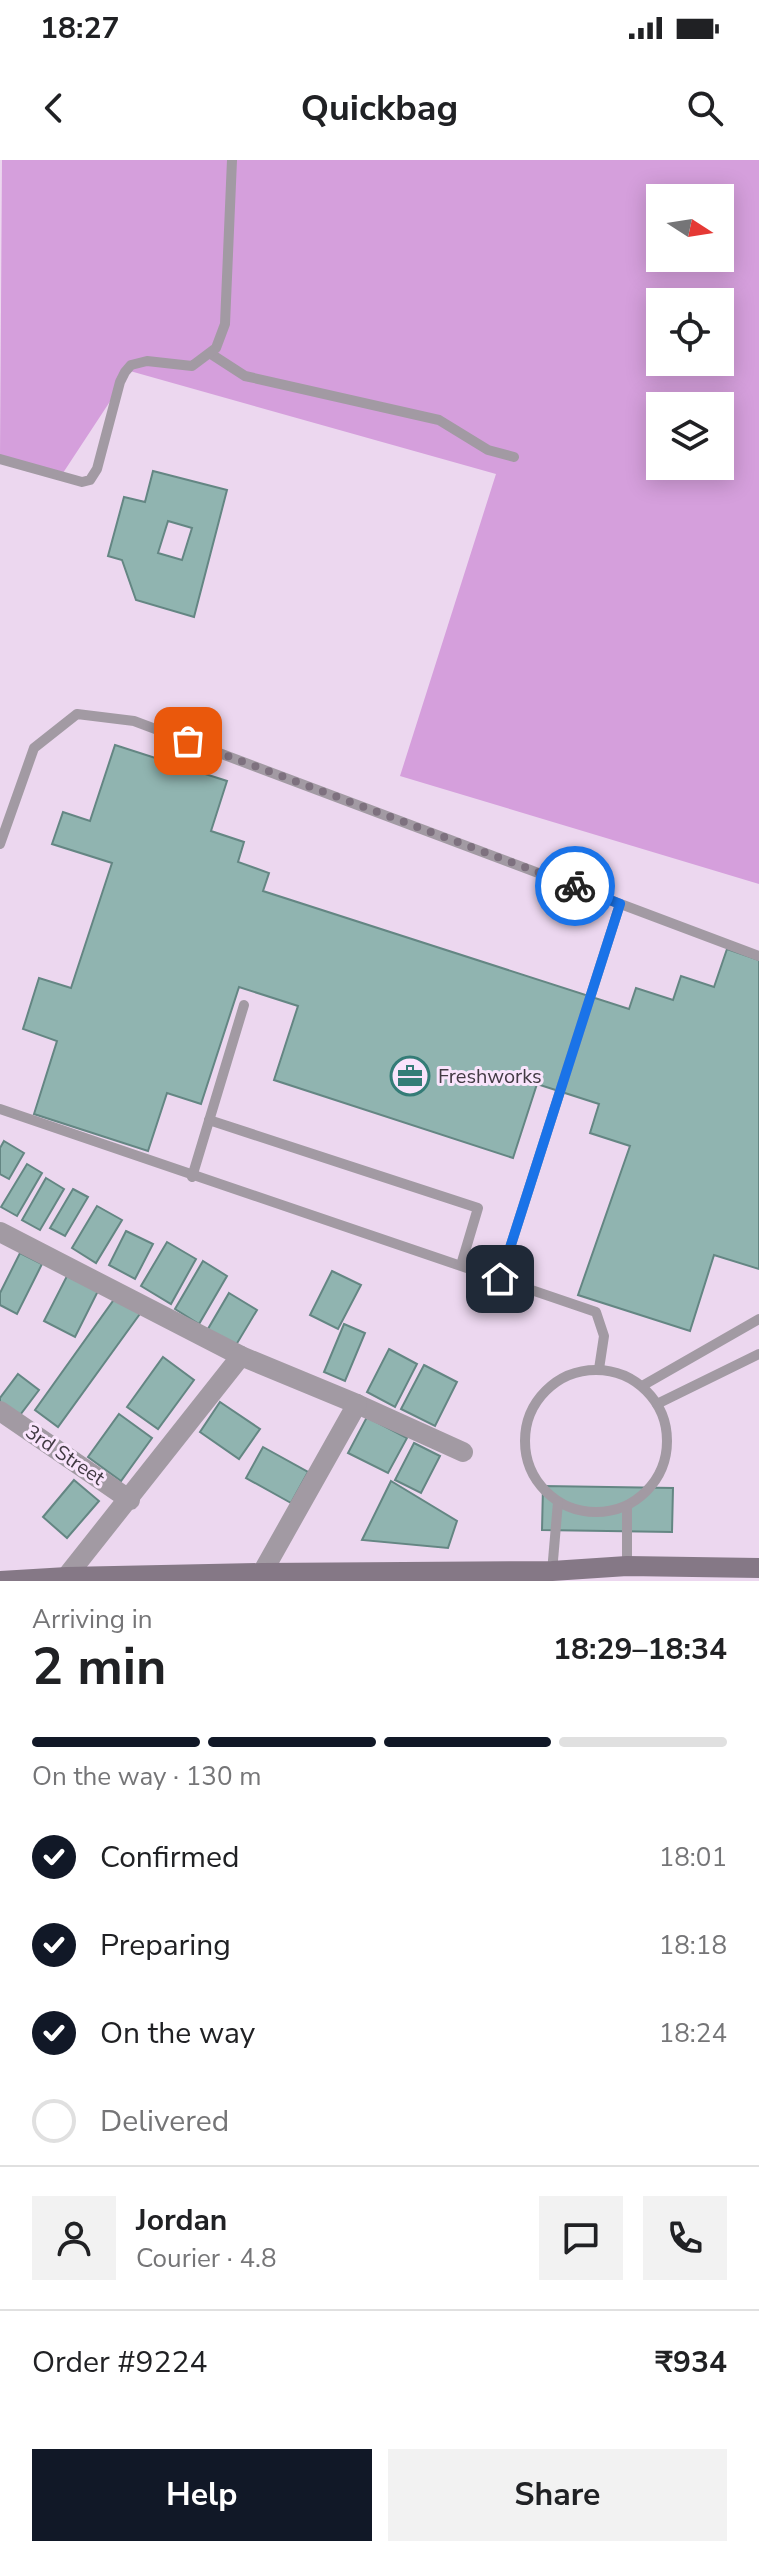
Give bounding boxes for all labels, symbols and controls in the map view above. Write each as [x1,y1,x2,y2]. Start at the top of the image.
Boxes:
text: 18:27 [40,8,119,49]
text: Quickbag [301,84,458,133]
icon: back [32,86,76,130]
icon: search [683,86,727,130]
north arrow [646,184,734,272]
map controls [646,184,734,480]
button: locate [646,288,734,376]
button: layers [646,392,734,480]
pin [154,707,222,775]
icon: bag [166,719,210,763]
courier [535,846,615,926]
icon: bike [553,864,597,908]
office icon: Freshworks [389,1055,431,1097]
place label: Freshworks [438,1063,542,1090]
pin [466,1245,534,1313]
icon: home [478,1257,522,1301]
street label: 3rd Street [20,1419,111,1492]
text: Arriving in [32,1602,153,1637]
text: 18:29–18:34 [553,1629,727,1670]
text: 2 min [32,1631,167,1702]
text: On the way · 130 m [32,1759,261,1794]
icon: check [32,1835,76,1879]
text: Confirmed [100,1837,240,1878]
text: 18:01 [659,1840,727,1875]
icon: check [32,1923,76,1967]
text: Preparing [100,1925,231,1966]
text: 18:18 [659,1928,727,1963]
icon: check [32,2011,76,2055]
text: On the way [100,2013,255,2054]
text: 18:24 [659,2016,727,2051]
text: Delivered [100,2101,229,2142]
button: person [32,2196,116,2280]
button: chat [539,2196,623,2280]
button: phone [643,2196,727,2280]
text: Jordan [136,2200,227,2241]
text: Courier · 4.8 [136,2241,277,2276]
text: Order #9224 [32,2342,207,2383]
text: ₹934 [655,2342,727,2383]
button: Help [32,2449,372,2541]
button: Share [388,2449,727,2541]

